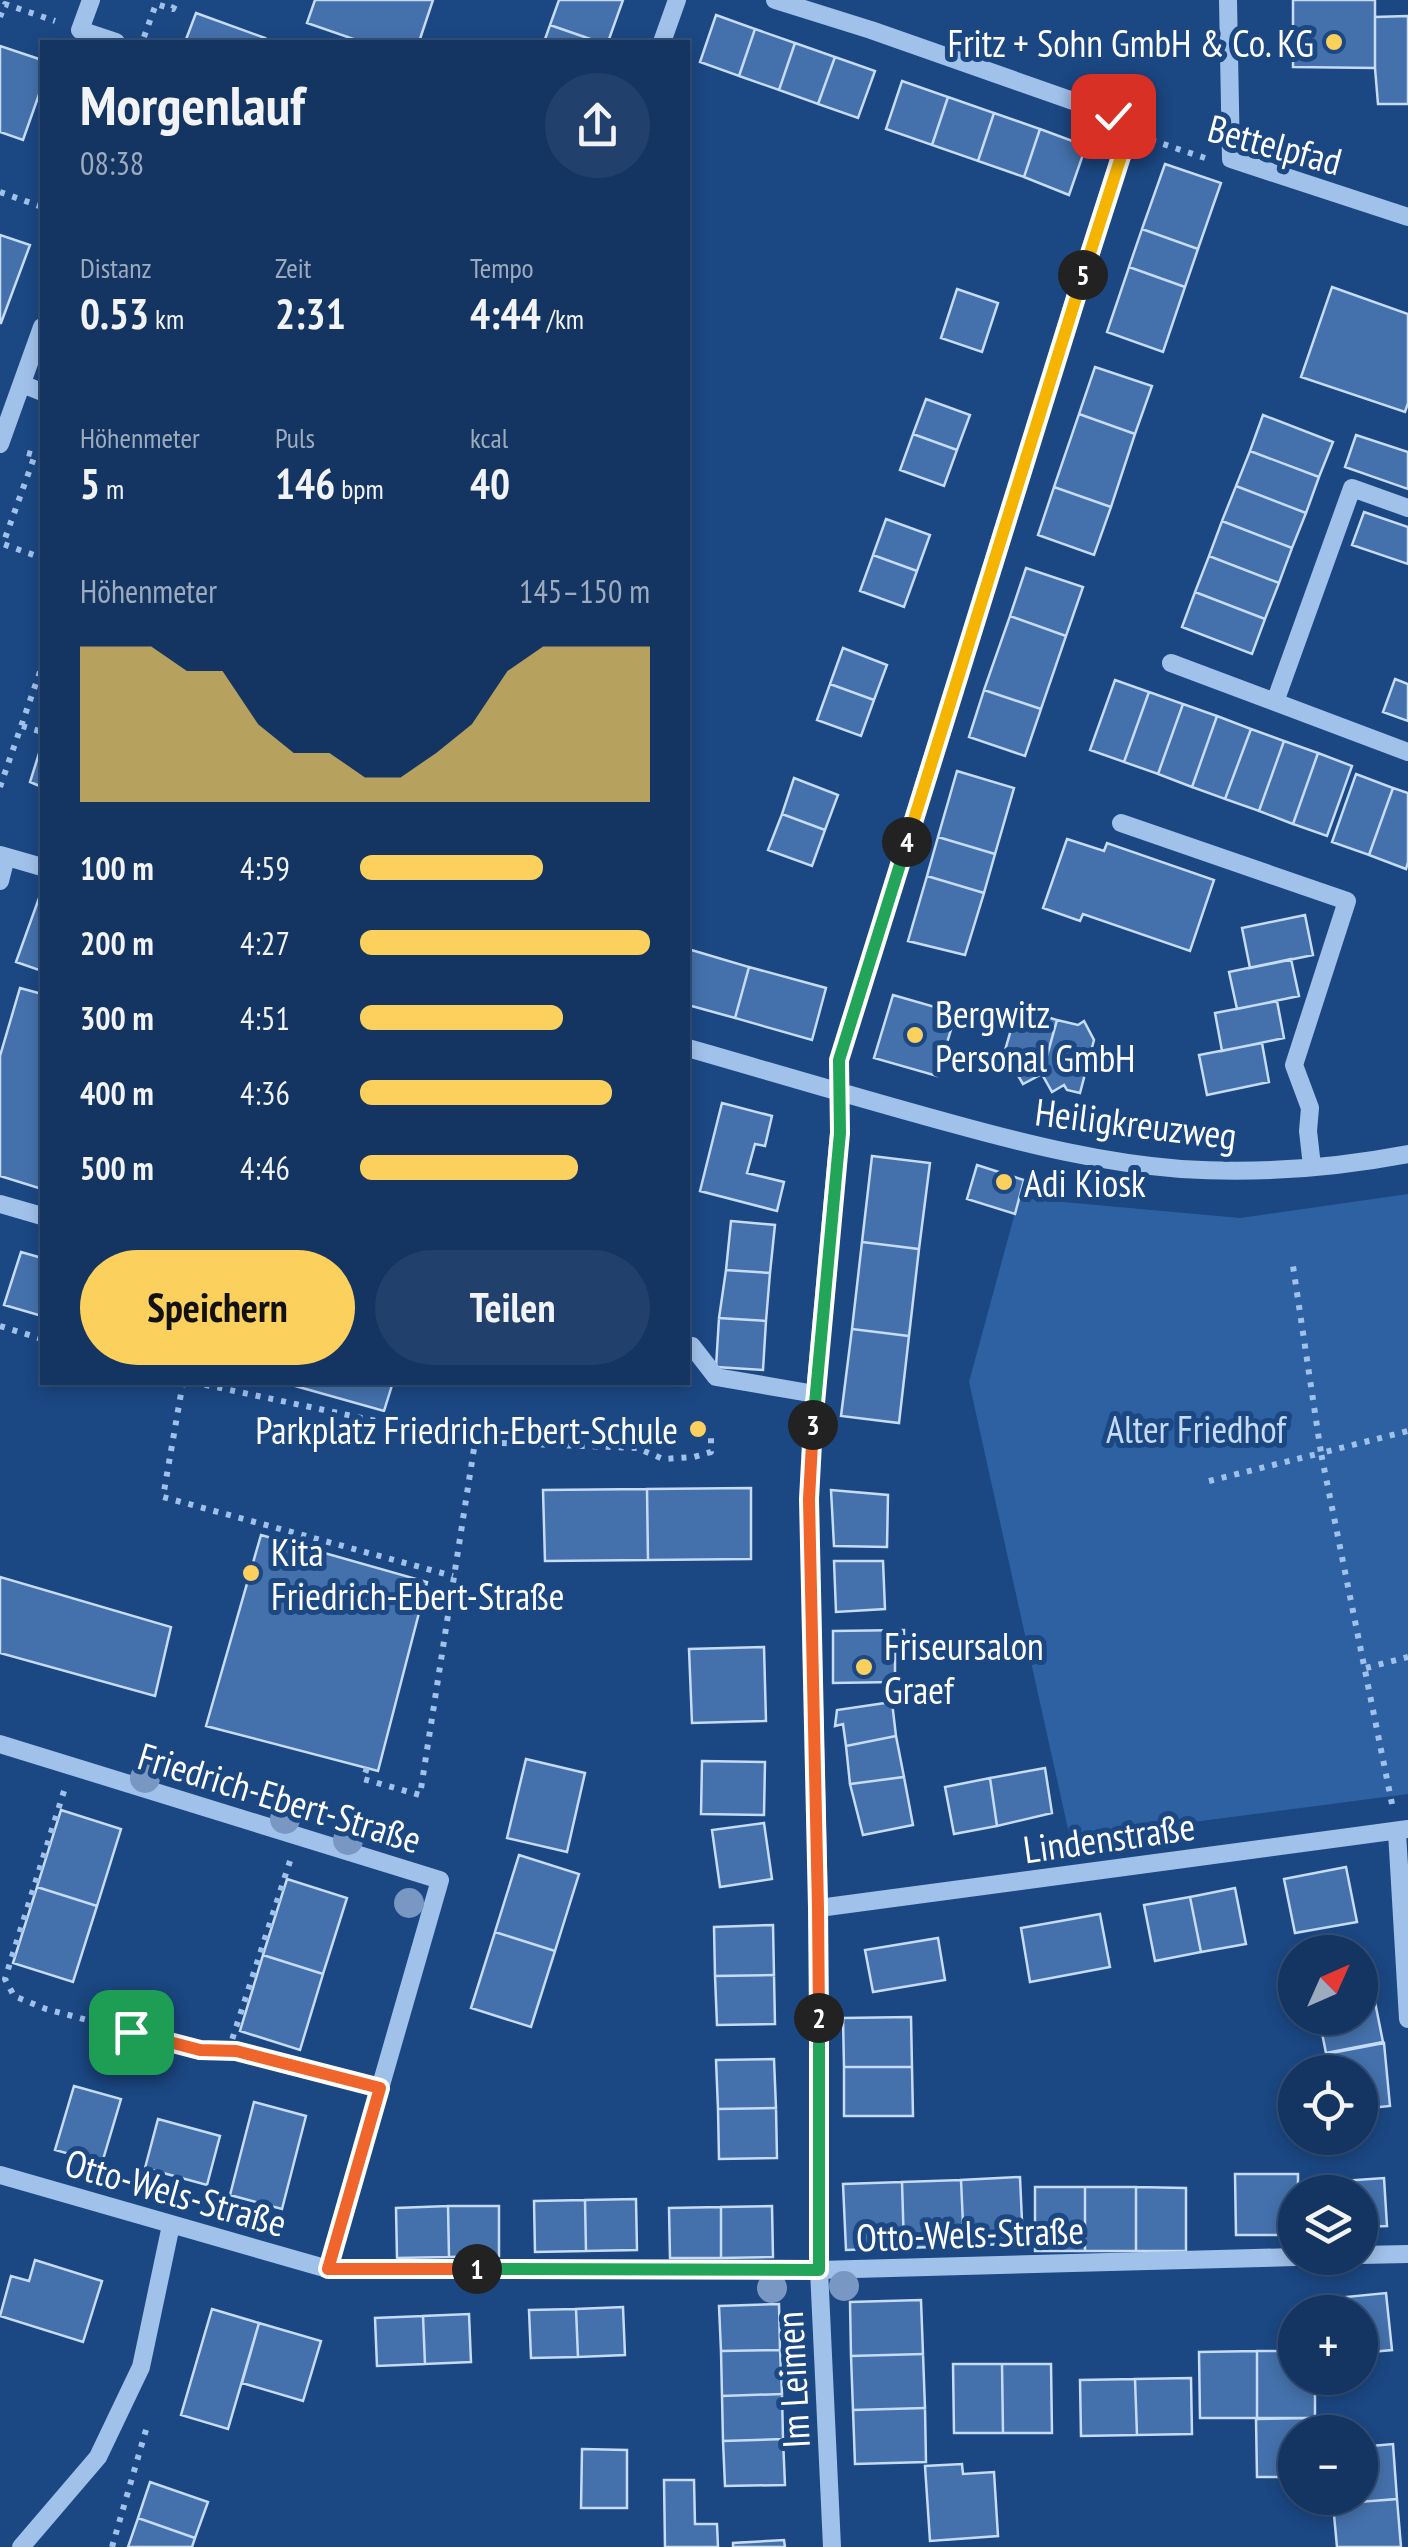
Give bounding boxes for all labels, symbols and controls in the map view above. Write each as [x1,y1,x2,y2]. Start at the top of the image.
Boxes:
place label: Fritz + Sohn GmbH & Co. KG [947,18,1314,67]
marker: Fritz + Sohn GmbH & Co. KG [1323,31,1345,53]
text: Morgenlauf [80,69,305,140]
button: share [545,73,650,178]
pin [1071,74,1156,159]
icon: check [1086,89,1141,144]
street label: Bettelpfad [1203,103,1347,185]
text: 08:38 [80,142,144,184]
text: Distanz [80,249,152,286]
text: Zeit [275,249,312,286]
text: Tempo [470,249,534,286]
pin: 5 [1058,250,1108,300]
text: 5 [1076,256,1090,293]
text: 0.53 [80,286,149,341]
text: 2:31 [275,286,346,341]
text: 4:44 [470,286,541,341]
text: km [149,300,184,337]
text: /km [541,300,584,337]
text: Höhenmeter [80,419,200,456]
text: Puls [275,419,315,456]
text: kcal [470,419,508,456]
text: 5 [80,456,100,511]
text: 146 [275,456,335,511]
text: 40 [470,456,510,511]
text: m [100,470,124,507]
text: bpm [335,470,384,507]
text: Höhenmeter [80,570,217,612]
text: 145–150 m [519,570,650,612]
pin: 4 [882,817,932,867]
text: 4 [900,823,914,860]
text: 100 m [80,847,154,889]
text: 4:59 [240,847,290,889]
text: 200 m [80,922,154,964]
text: 4:27 [240,922,290,964]
place label: Bergwitz Personal GmbH [935,989,1136,1082]
text: 300 m [80,997,154,1039]
text: 4:51 [240,997,290,1039]
marker: Bergwitz Personal GmbH [904,1024,926,1046]
text: 400 m [80,1072,154,1114]
text: 4:36 [240,1072,290,1114]
street label: Heiligkreuzweg [1032,1086,1240,1160]
text: 500 m [80,1147,154,1189]
text: 4:46 [240,1147,290,1189]
place label: Adi Kiosk [1024,1158,1146,1207]
marker: Adi Kiosk [993,1171,1015,1193]
button: Speichern [80,1250,355,1365]
button: Teilen [375,1250,650,1365]
pin: 3 [788,1400,838,1450]
park label: Alter Friedhof [1106,1404,1287,1453]
place label: Parkplatz Friedrich-Ebert-Schule [255,1405,678,1454]
text: 3 [806,1406,820,1443]
marker: Parkplatz Friedrich-Ebert-Schule [687,1418,709,1440]
place label: Kita Friedrich-Ebert-Straße [271,1527,564,1620]
marker: Kita Friedrich-Ebert-Straße [240,1562,262,1584]
place label: Friseursalon Graef [884,1621,1044,1714]
marker: Friseursalon Graef [853,1656,875,1678]
street label: Friedrich-Ebert-Straße [133,1731,427,1863]
street label: Lindenstraße [1020,1801,1198,1873]
north arrow [1278,1935,1378,2035]
map controls [1278,1935,1378,2515]
pin [89,1990,174,2075]
pin: 2 [794,1993,844,2043]
text: 2 [812,1999,826,2036]
icon: arrive [104,2005,159,2060]
button: locate [1278,2055,1378,2155]
street label: Otto-Wels-Straße [60,2137,292,2247]
button: layers [1278,2175,1378,2275]
street label: Otto-Wels-Straße [855,2205,1085,2261]
pin: 1 [452,2244,502,2294]
text: 1 [470,2250,484,2287]
button: + [1278,2295,1378,2395]
street label: Im Leimen [764,2310,820,2450]
button: − [1278,2415,1378,2515]

